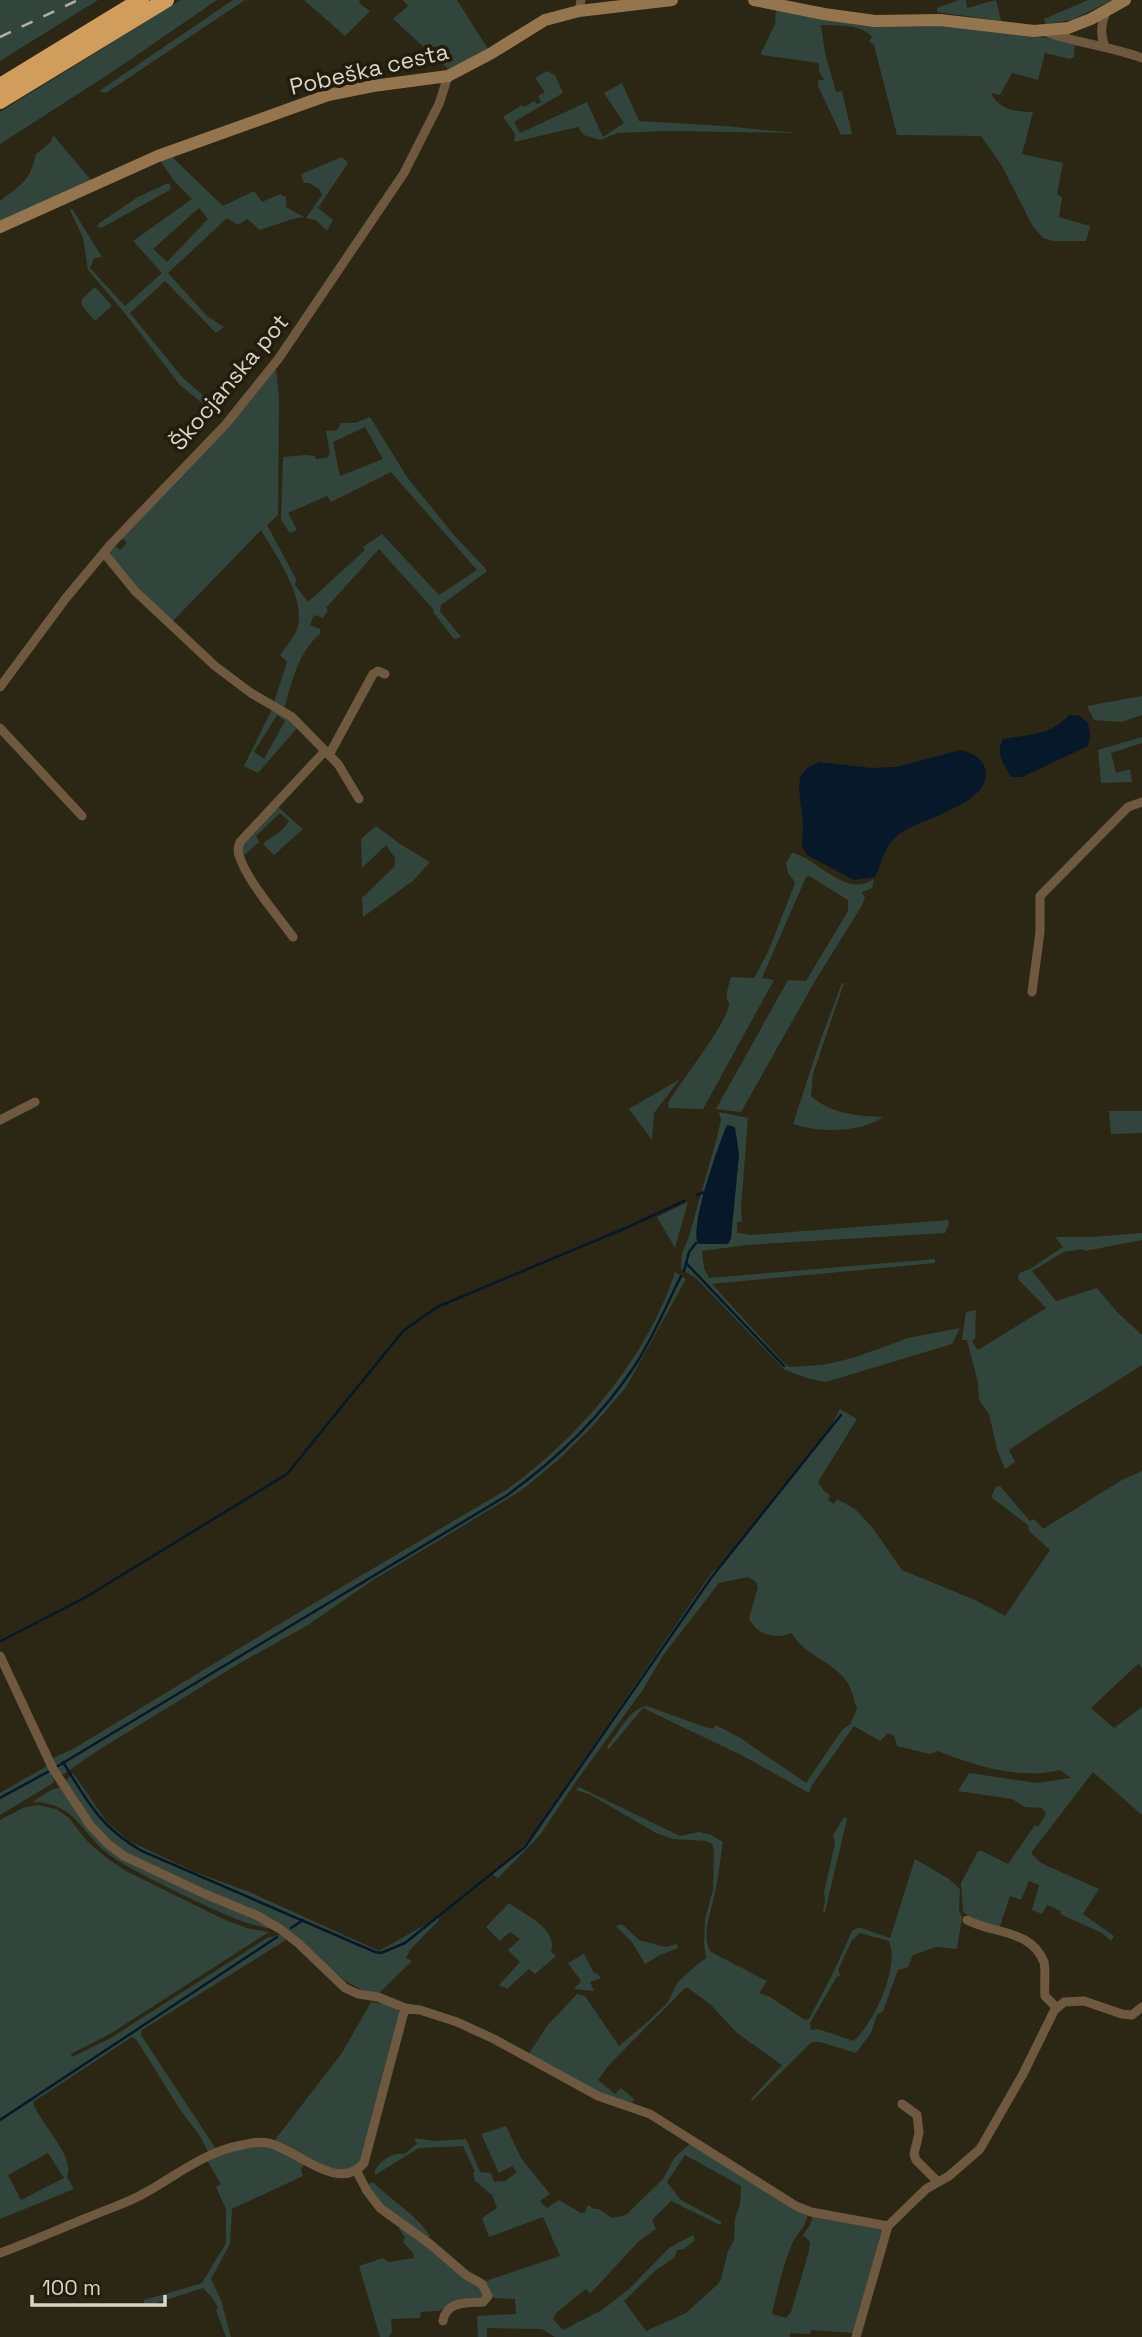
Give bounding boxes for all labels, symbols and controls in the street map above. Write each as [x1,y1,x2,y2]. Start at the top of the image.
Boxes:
street label: Pobeška cesta [286,36,452,102]
street label: Škocjanska pot [163,307,295,457]
scale bar [32,2264,164,2308]
text: 100 m [42,2274,101,2301]

